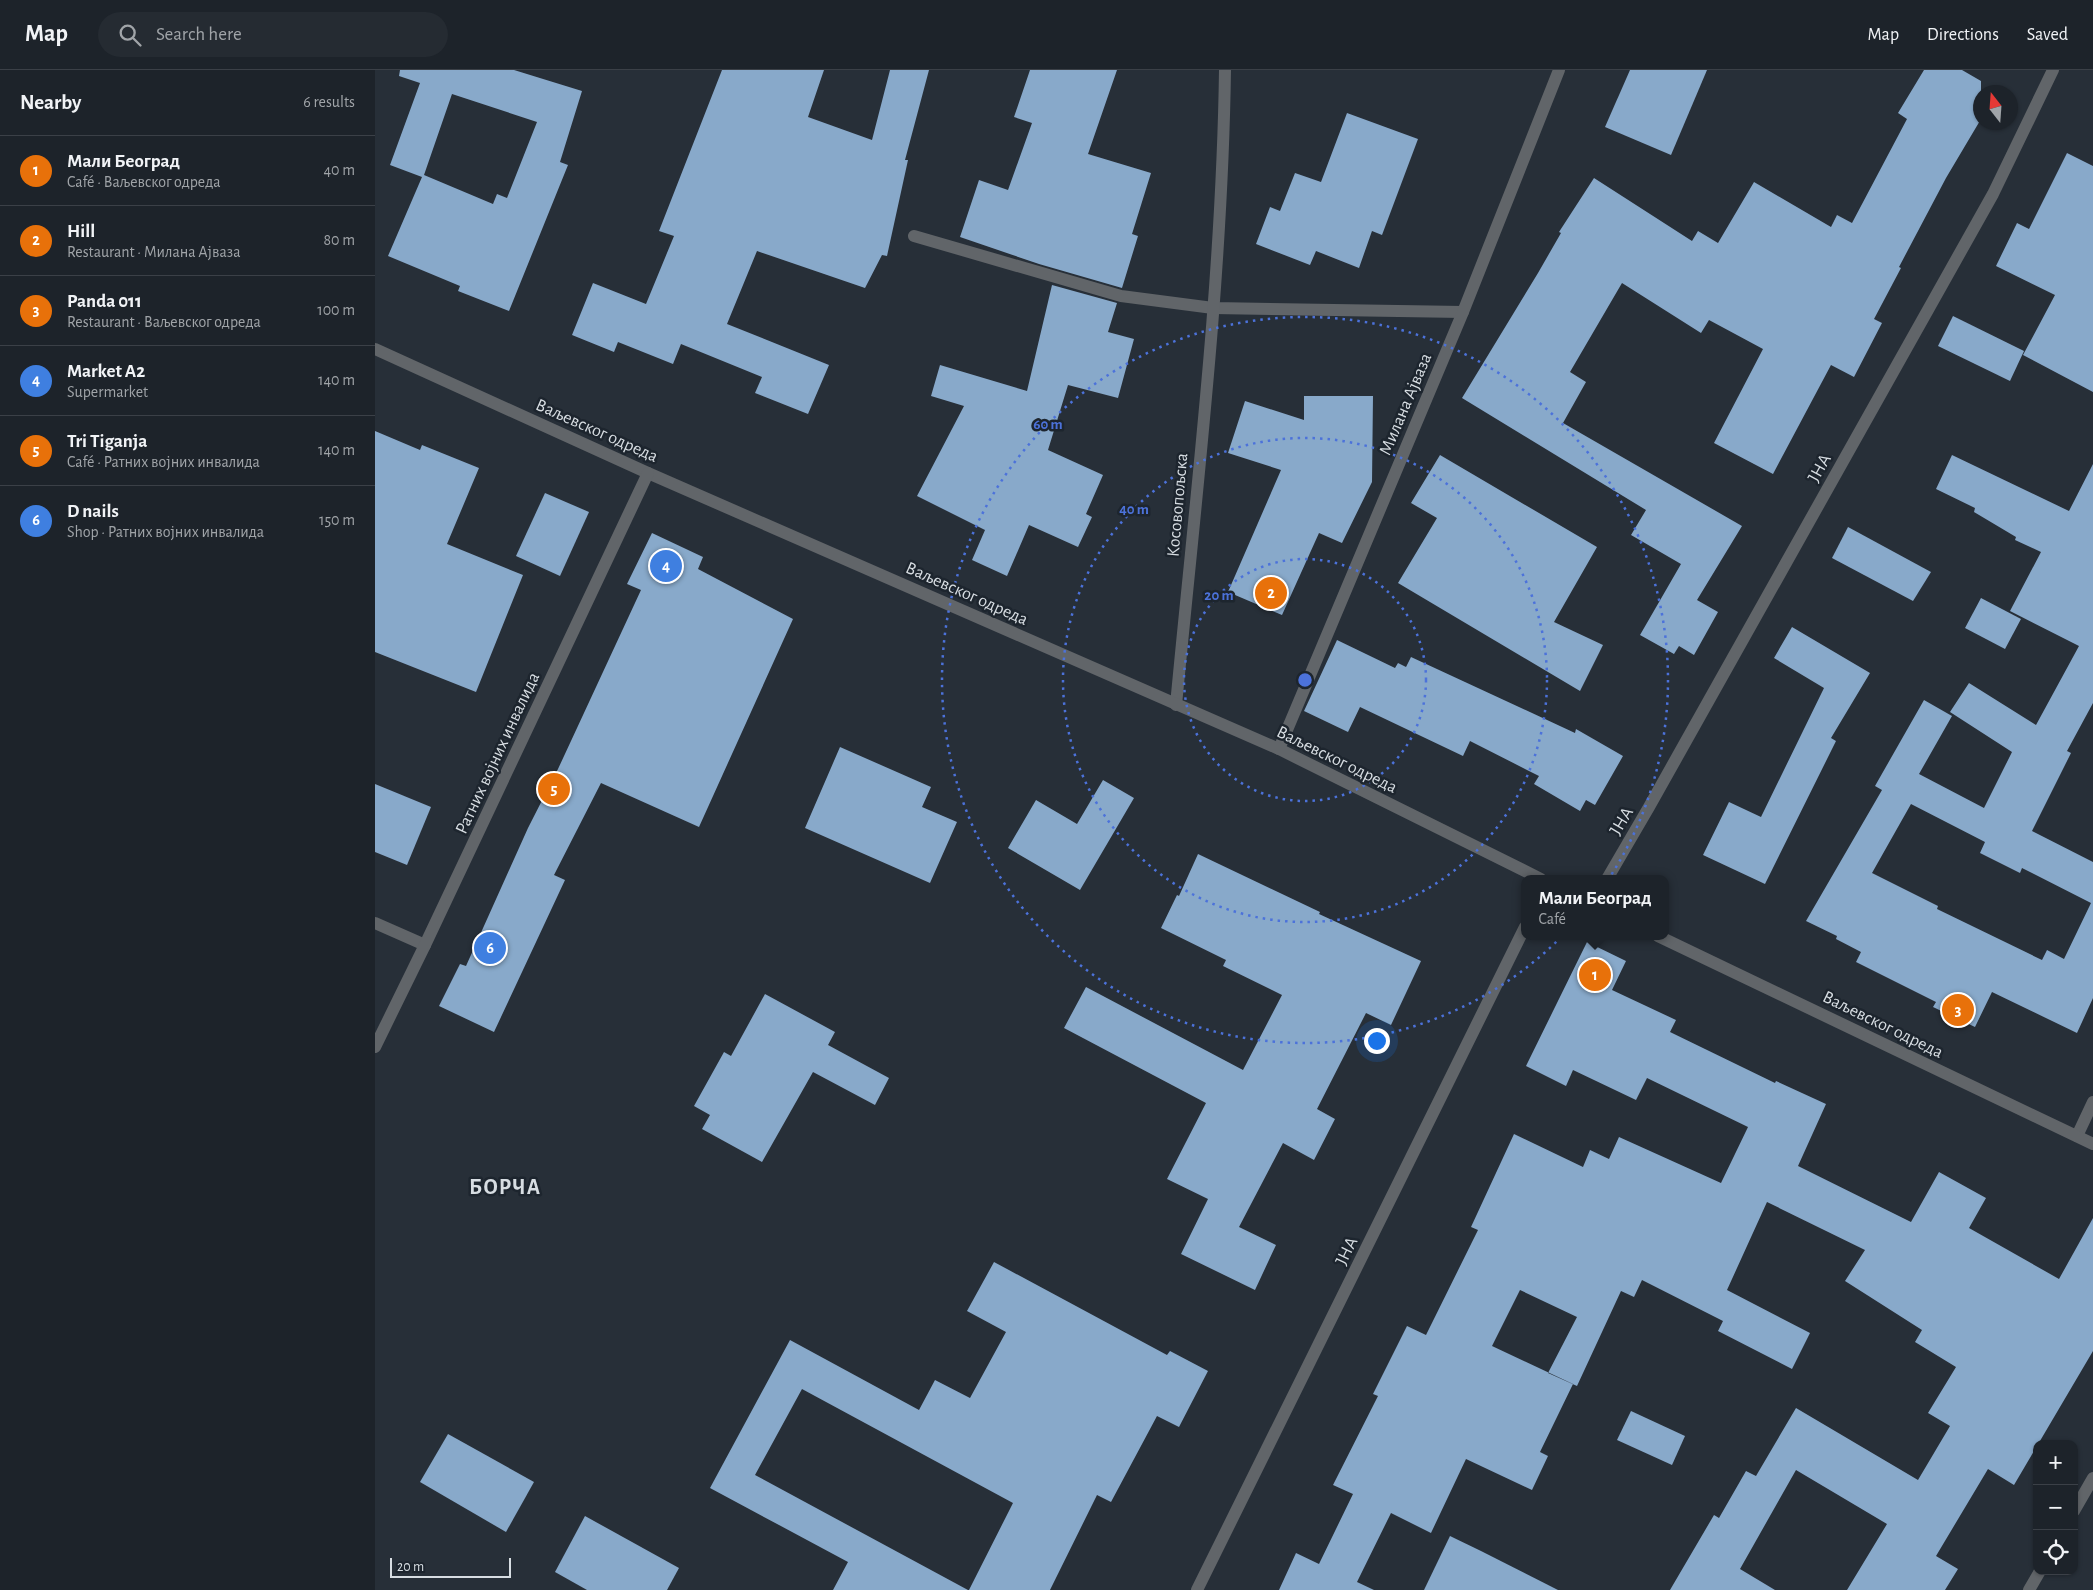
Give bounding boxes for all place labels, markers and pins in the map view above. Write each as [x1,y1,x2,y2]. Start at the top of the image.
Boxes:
pin: 4 [650,547,682,585]
pin: 2 [1255,574,1287,612]
centre of rings [1296,671,1314,689]
pin: 5 [538,770,570,808]
pin: 6 [474,929,506,967]
pin: 1 [1579,956,1611,994]
pin: 3 [1942,991,1974,1029]

